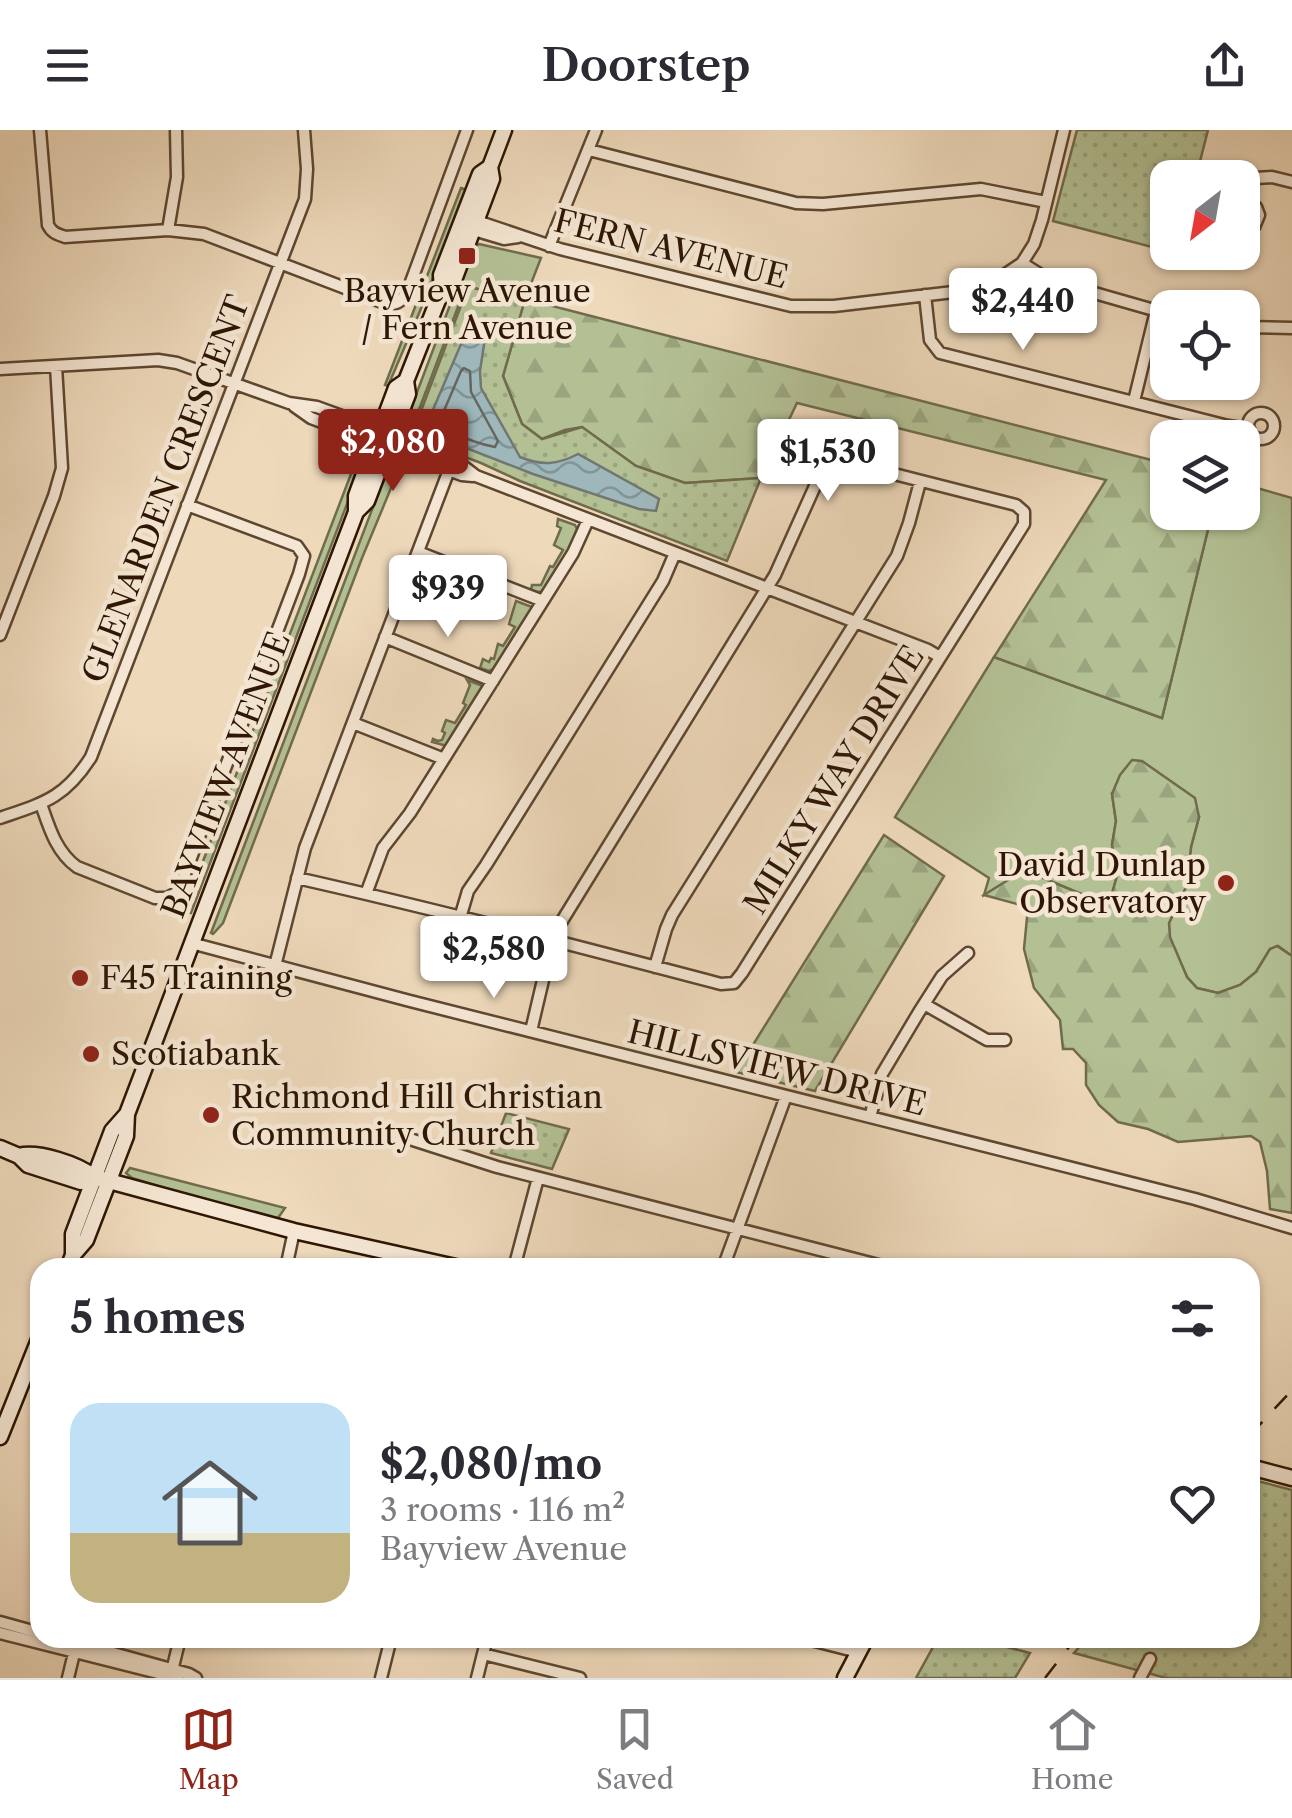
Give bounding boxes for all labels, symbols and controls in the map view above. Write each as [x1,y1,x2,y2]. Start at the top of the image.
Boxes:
text: Doorstep [542,37,750,93]
icon: menu [40,38,95,93]
icon: share [1197,38,1252,93]
north arrow [1150,160,1260,270]
map controls [1150,160,1260,530]
street label: FERN AVENUE [550,201,792,296]
marker: Bayview Avenue / Fern Avenue [456,245,478,267]
pin: $2,440 [942,268,1104,353]
place label: Bayview Avenue / Fern Avenue [343,271,591,347]
text: $2,440 [971,281,1075,320]
street label: GLENARDEN CRESCENT [74,290,257,688]
button: locate [1150,290,1260,400]
pin: $2,080 [312,409,474,494]
pin: $1,530 [747,419,909,504]
button: layers [1150,420,1260,530]
text: $2,080 [340,422,446,461]
text: $1,530 [779,432,877,471]
pin: $939 [389,555,507,640]
text: $939 [411,568,485,607]
street label: BAYVIEW AVENUE [153,626,298,923]
street label: MILKY WAY DRIVE [735,638,932,921]
place label: David Dunlap Observatory [997,845,1207,921]
marker: David Dunlap Observatory [1215,872,1237,894]
pin: $2,580 [413,916,575,1001]
text: $2,580 [442,929,546,968]
place label: F45 Training [100,958,293,997]
marker: F45 Training [69,967,91,989]
street label: HILLSVIEW DRIVE [624,1012,930,1123]
place label: Scotiabank [111,1034,281,1073]
marker: Scotiabank [80,1043,102,1065]
place label: Richmond Hill Christian Community Church [231,1077,603,1153]
marker: Richmond Hill Christian Community Church [200,1104,222,1126]
icon: filters [1165,1291,1220,1346]
text: 5 homes [70,1292,246,1344]
text: $2,080/mo [380,1438,602,1490]
icon: home [150,1443,270,1563]
icon: heart [1165,1476,1220,1531]
text: 3 rooms · 116 m² [380,1490,625,1529]
text: Bayview Avenue [380,1529,627,1568]
tab: Map [179,1702,239,1796]
tab: Saved [596,1702,674,1796]
tab: Home [1031,1702,1113,1796]

